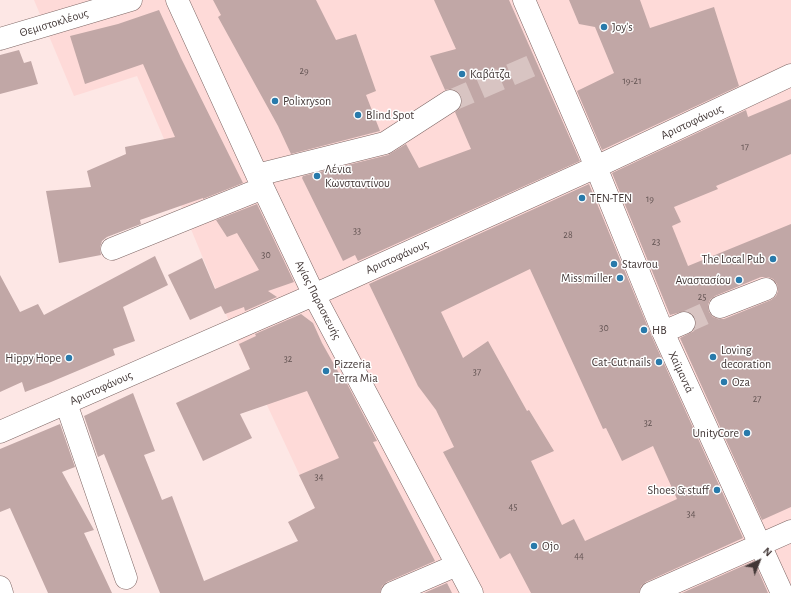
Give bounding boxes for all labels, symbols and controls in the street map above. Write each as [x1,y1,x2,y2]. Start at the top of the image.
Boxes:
street label: Θεμιστοκλέους [18,6,90,40]
place label: Joy's [612,20,633,34]
marker: Joy's [599,22,609,32]
house number: 29 [299,65,309,77]
place label: Καβάτζα [470,67,510,81]
marker: Καβάτζα [457,69,467,79]
house number: 19-21 [622,75,642,87]
place label: Polixryson [283,94,331,108]
marker: Polixryson [270,96,280,106]
street label: Αριστοφάνους [658,101,726,143]
place label: Blind Spot [366,108,414,122]
marker: Blind Spot [353,110,363,120]
house number: 17 [741,141,749,153]
place label: Λένια Κωνσταντίνου [325,162,390,190]
marker: Λένια Κωνσταντίνου [312,171,322,181]
place label: ΤΕΝ-ΤΕΝ [590,191,632,205]
marker: ΤΕΝ-ΤΕΝ [577,193,587,203]
house number: 19 [646,193,654,205]
house number: 33 [353,225,361,237]
house number: 28 [563,229,573,241]
house number: 23 [652,236,660,248]
street label: Αριστοφάνους [363,237,431,277]
house number: 30 [261,249,271,261]
place label: The Local Pub [701,252,765,266]
marker: The Local Pub [768,254,778,264]
place label: Stavrou [622,257,658,271]
street label: Αγίας Παρασκευής [292,258,344,342]
marker: Stavrou [609,259,619,269]
place label: Miss miller [561,271,612,285]
marker: Miss miller [615,273,625,283]
place label: Αναστασίου [675,273,731,287]
marker: Αναστασίου [734,275,744,285]
house number: 25 [698,291,706,303]
house number: 30 [599,322,609,334]
place label: HB [652,323,667,337]
marker: HB [639,325,649,335]
place label: Loving decoration [721,343,771,371]
street label: Χαϊμαντά [665,349,697,395]
place label: Hippy Hope [5,351,61,365]
marker: Loving decoration [708,352,718,362]
marker: Hippy Hope [64,353,74,363]
house number: 32 [284,353,292,365]
place label: Cat-Cut nails [592,355,651,369]
place label: Pizzeria Terra Mia [334,357,378,385]
marker: Cat-Cut nails [654,357,664,367]
marker: Pizzeria Terra Mia [321,366,331,376]
house number: 37 [473,366,481,378]
street label: Αριστοφάνους [67,368,135,408]
place label: Oza [732,375,750,389]
marker: Oza [719,377,729,387]
house number: 27 [753,393,761,405]
house number: 32 [644,417,652,429]
place label: UnityCore [693,426,739,440]
marker: UnityCore [742,428,752,438]
house number: 34 [315,471,323,483]
place label: Shoes & stuff [648,483,709,497]
marker: Shoes & stuff [712,485,722,495]
house number: 45 [509,501,517,513]
house number: 34 [687,508,695,520]
place label: Ojo [542,539,559,553]
marker: Ojo [529,541,539,551]
north arrow [739,541,779,581]
text: N [761,545,774,558]
house number: 44 [574,550,584,562]

